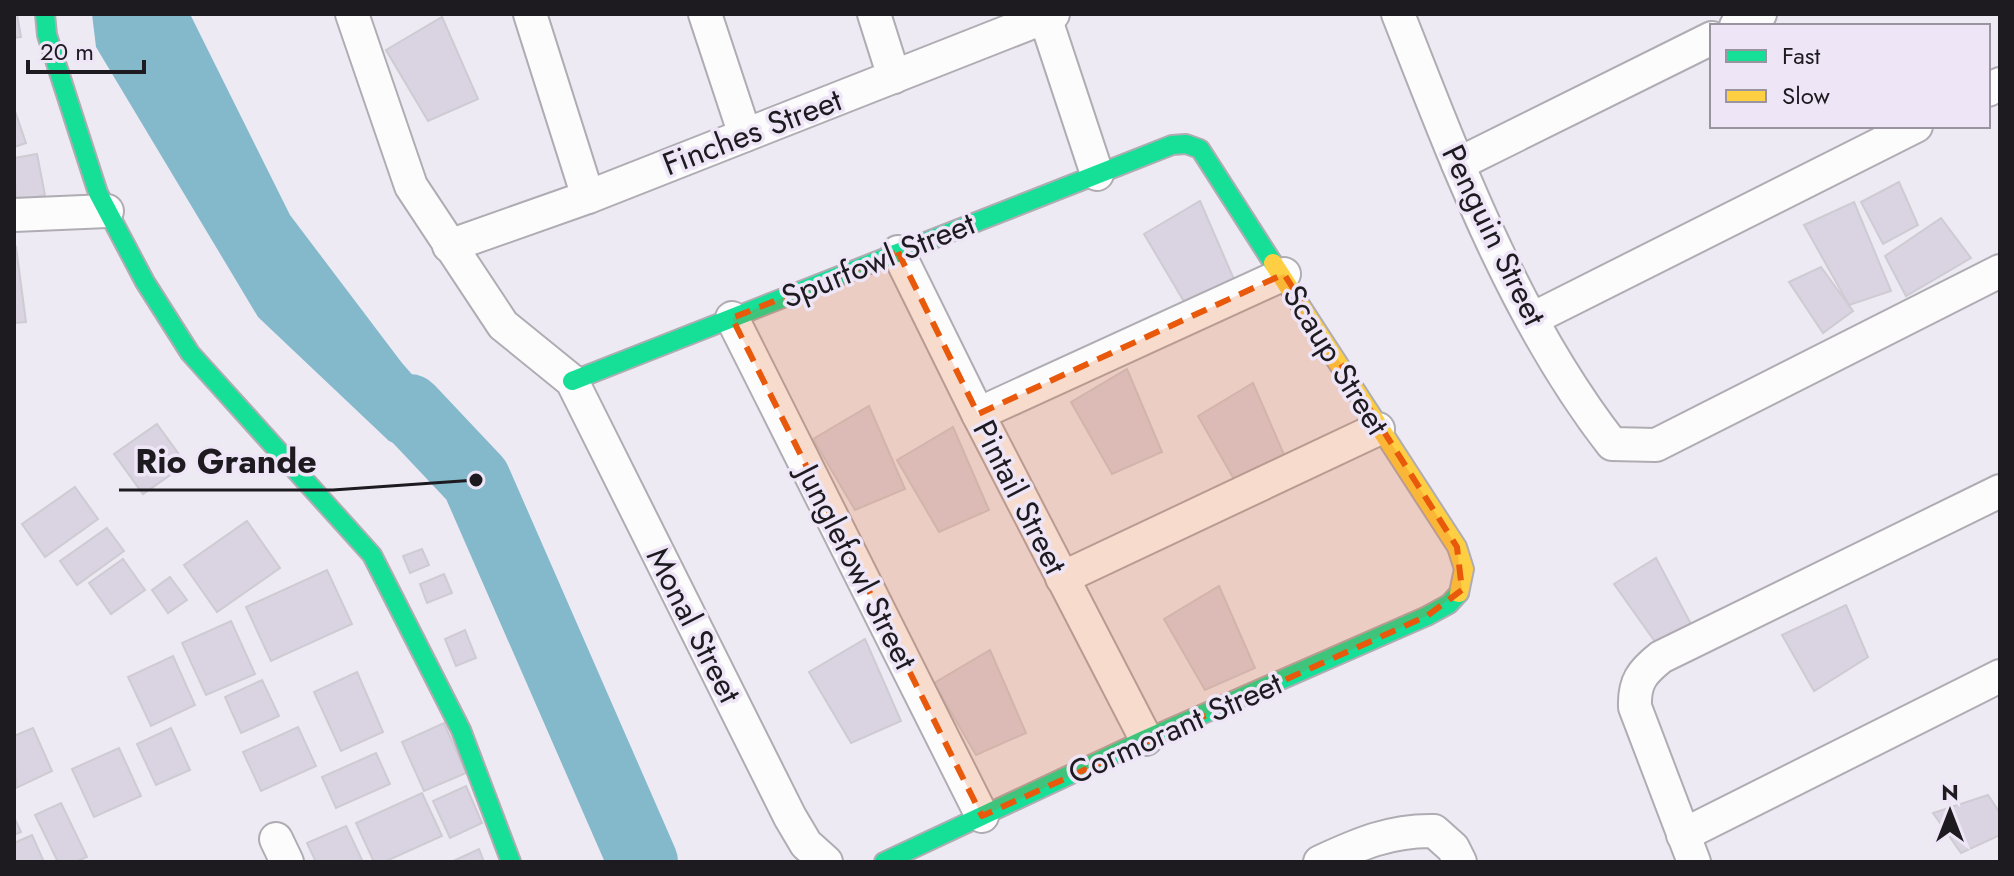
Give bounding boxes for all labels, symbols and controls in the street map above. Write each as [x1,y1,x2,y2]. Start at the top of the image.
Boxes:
scale bar [28,24,144,74]
legend [1710,24,1990,128]
text: 20 m [40,34,94,69]
text: Fast [1782,38,1820,73]
street label: Finches Street [656,77,849,187]
text: Slow [1782,78,1830,113]
street label: Penguin Street [1430,137,1558,333]
street label: Spurfowl Street [774,200,982,320]
street label: Scaup Street [1272,276,1401,444]
street label: Pintail Street [962,412,1079,582]
callout: Rio Grande [119,432,333,490]
text: Rio Grande [135,437,317,486]
street label: Junglefowl Street [784,453,929,678]
street label: Monal Street [635,539,753,711]
street label: Cormorant Street [1061,660,1290,796]
north arrow [1910,772,1990,852]
text: N [1941,776,1959,808]

